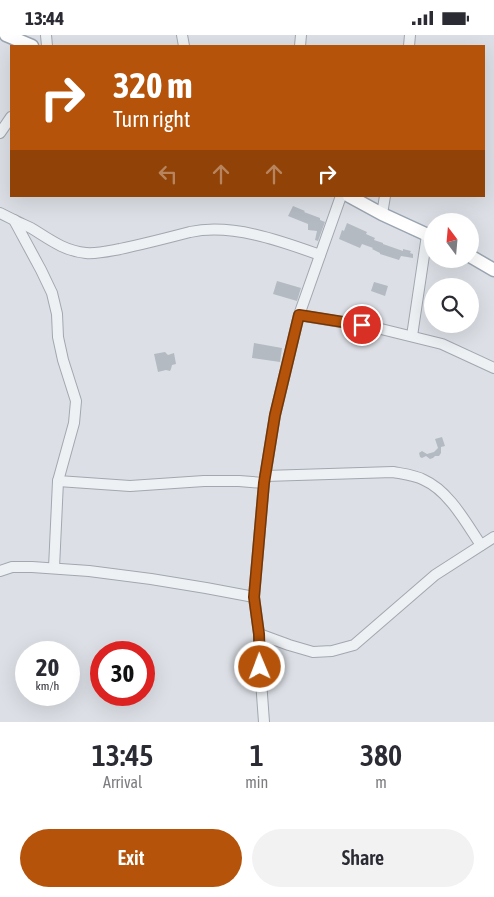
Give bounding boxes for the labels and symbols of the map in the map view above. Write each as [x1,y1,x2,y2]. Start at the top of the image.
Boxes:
north arrow [424,213,479,267]
pin [341,304,383,346]
position arrow [233,640,285,692]
speed limit sign: 30 [90,641,155,706]

